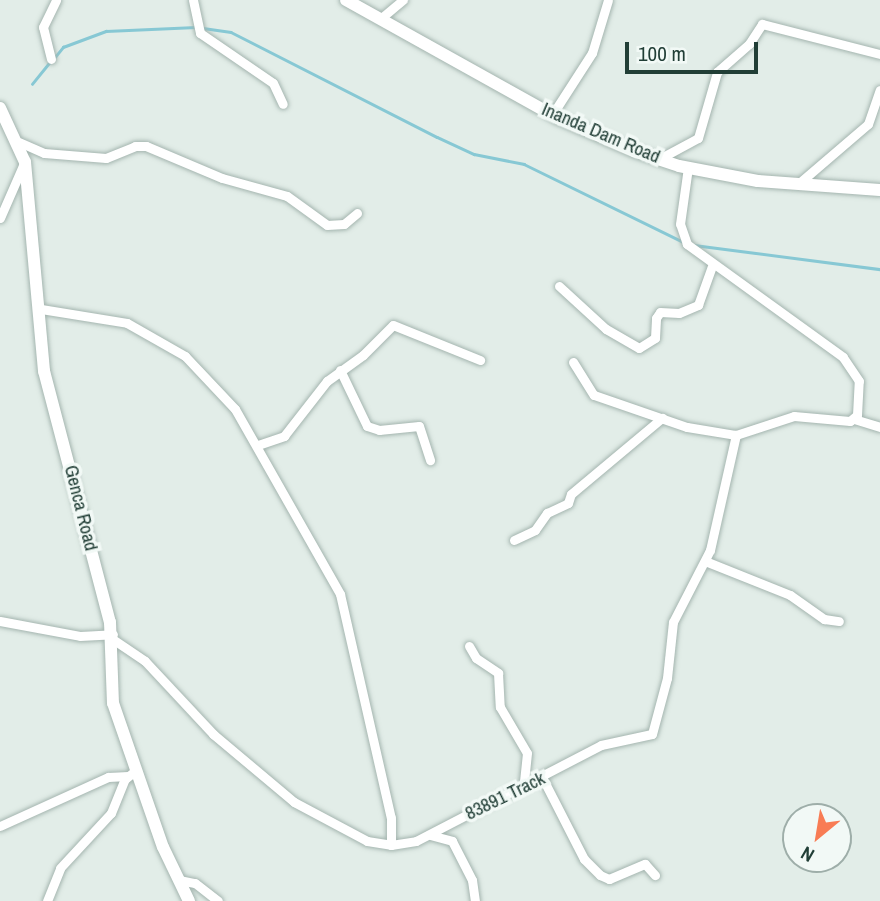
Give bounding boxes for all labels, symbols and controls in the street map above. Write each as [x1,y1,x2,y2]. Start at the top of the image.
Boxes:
scale bar [628,28,761,72]
text: 100 m [638,39,686,68]
street label: Inanda Dam Road [538,98,664,168]
street label: Genca Road [59,463,103,553]
street label: 83891 Track [461,767,549,825]
north arrow [782,803,852,873]
text: N [796,840,819,869]

